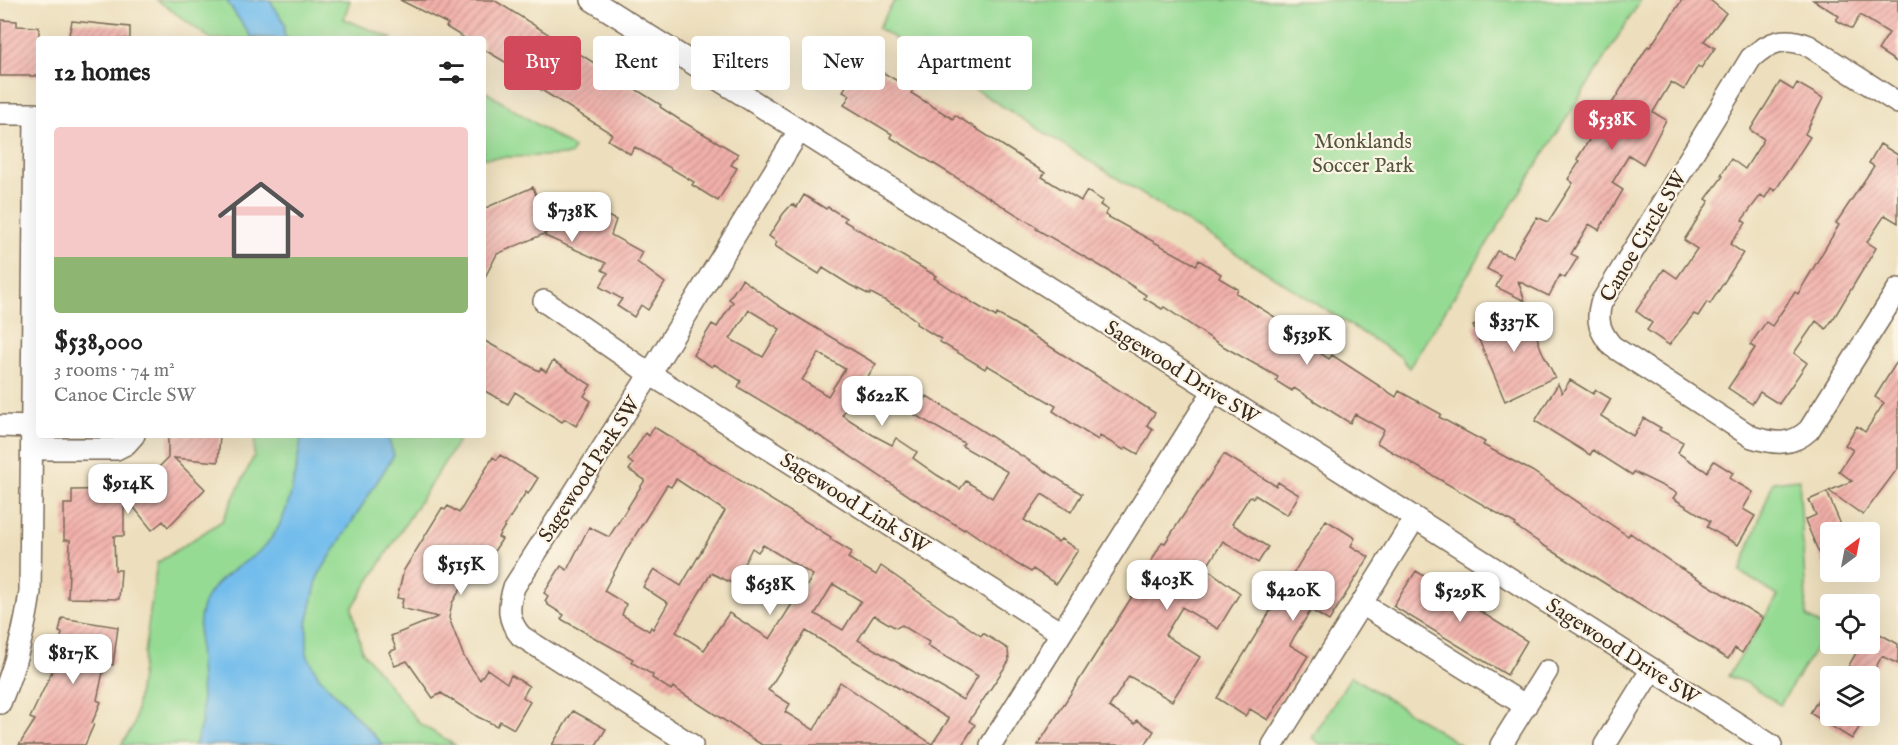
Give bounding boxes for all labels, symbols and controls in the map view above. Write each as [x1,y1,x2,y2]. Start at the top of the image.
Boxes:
chip: Buy [504,36,581,90]
chip: Rent [593,36,679,90]
chip: Filters [691,36,790,90]
chip: New [802,36,885,90]
chip: Apartment [897,36,1032,90]
text: 12 homes [54,56,150,89]
icon: filters [435,56,468,89]
pin: $538K [1570,100,1654,151]
text: $538K [1588,107,1636,132]
park label: Monklands Soccer Park [1312,129,1415,180]
street label: Canoe Circle SW [1594,165,1695,307]
icon: home [207,166,315,274]
pin: $738K [530,192,614,243]
text: $738K [547,199,597,224]
pin: $337K [1472,302,1556,353]
text: $337K [1489,309,1539,334]
street label: Sagewood Drive SW [1099,315,1264,432]
pin: $539K [1265,315,1349,366]
text: $539K [1283,322,1331,347]
text: $538,000 [54,325,143,358]
text: 3 rooms · 74 m² [54,358,175,383]
pin: $622K [840,376,924,427]
text: Canoe Circle SW [54,383,196,408]
text: $622K [856,383,908,408]
street label: Sagewood Park SW [533,391,648,548]
street label: Sagewood Link SW [774,447,935,562]
pin: $914K [86,464,170,515]
text: $914K [102,471,154,496]
north arrow [1820,522,1880,582]
map controls [1820,522,1880,726]
pin: $515K [419,545,503,596]
text: $515K [437,552,485,577]
pin: $403K [1125,560,1209,611]
pin: $638K [728,565,812,616]
text: $403K [1141,567,1193,592]
pin: $420K [1251,571,1335,622]
text: $638K [745,572,795,597]
pin: $529K [1418,572,1502,623]
text: $420K [1266,578,1320,603]
text: $529K [1435,579,1485,604]
street label: Sagewood Drive SW [1541,593,1705,712]
button: locate [1820,594,1880,654]
pin: $817K [31,634,115,685]
text: $817K [48,641,98,666]
button: layers [1820,666,1880,726]

